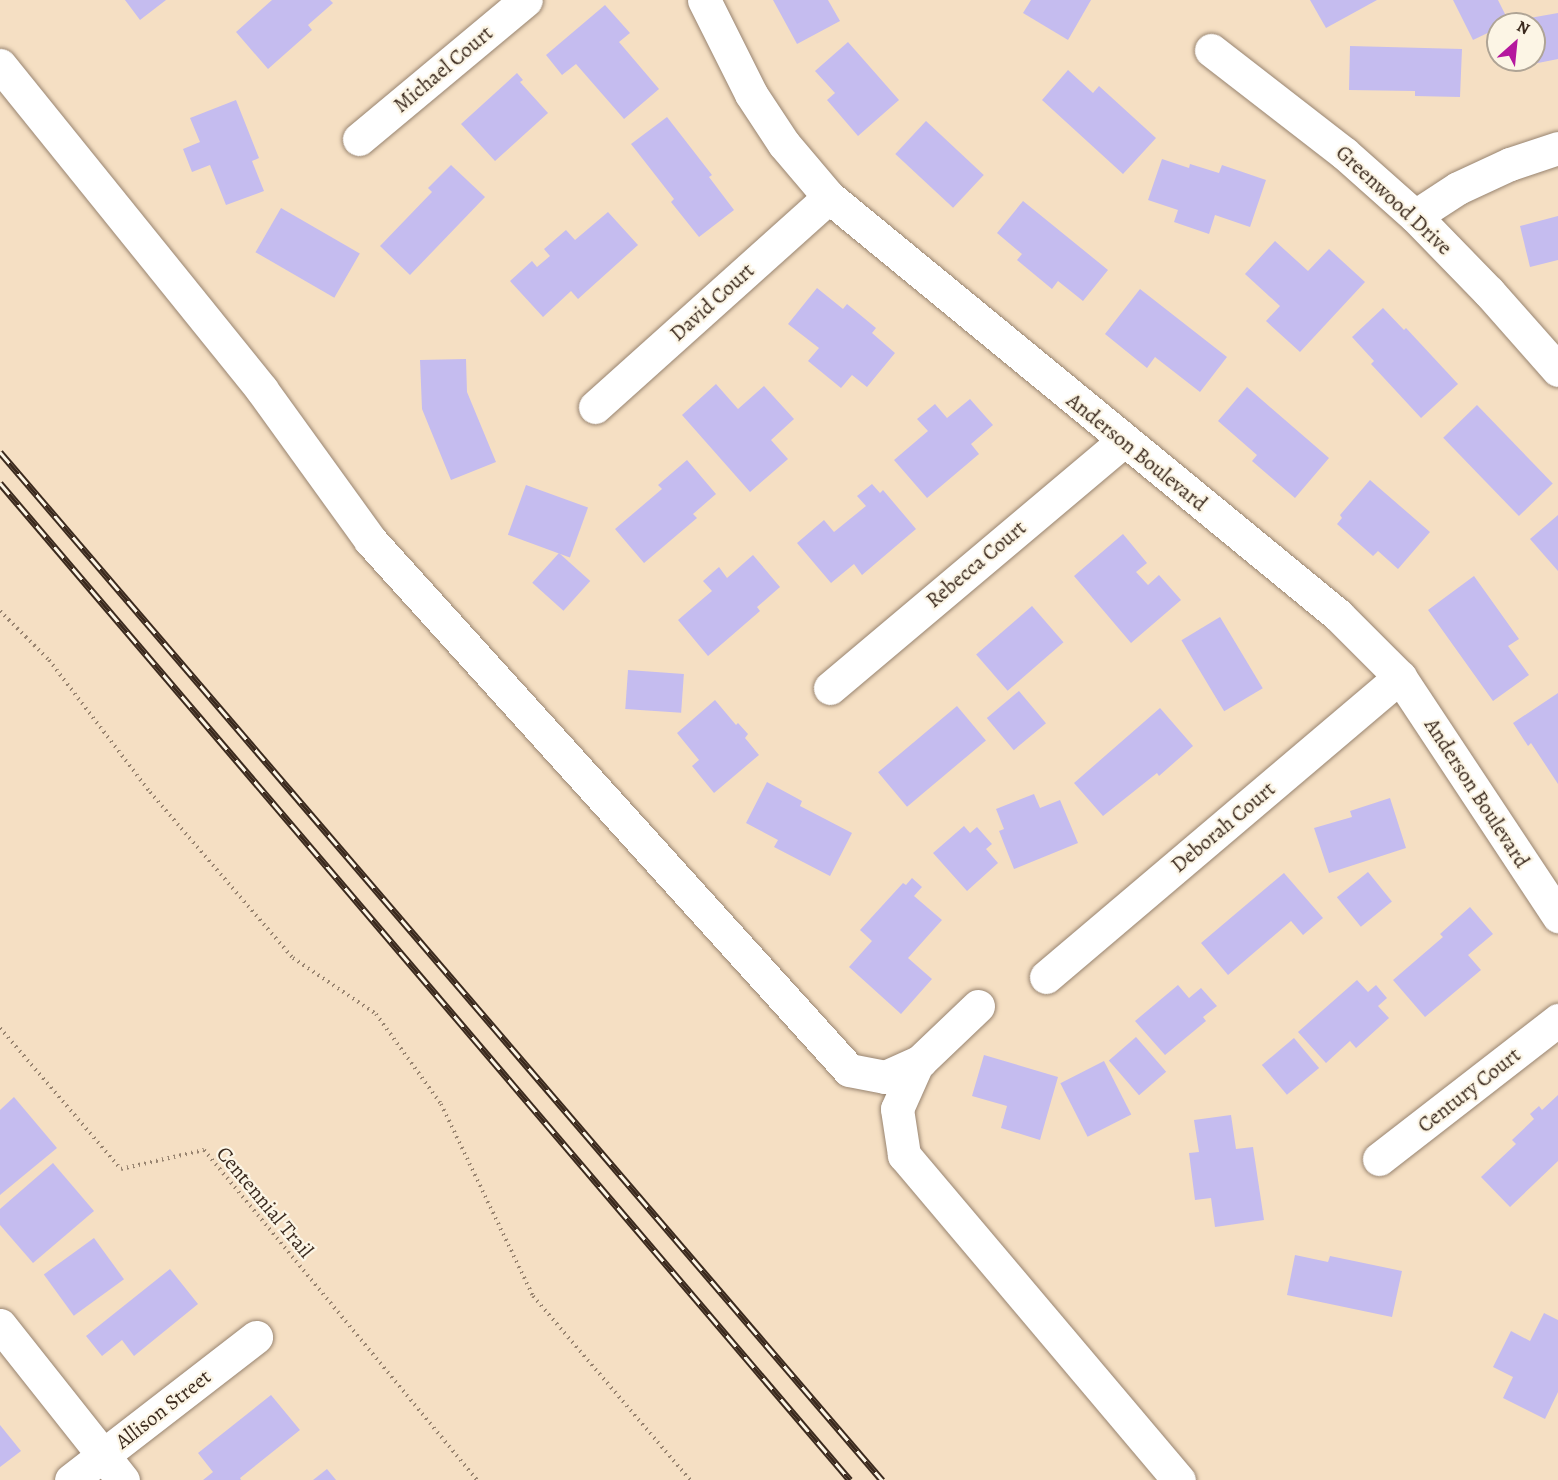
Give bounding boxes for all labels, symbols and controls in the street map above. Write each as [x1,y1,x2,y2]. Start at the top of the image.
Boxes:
north arrow [1486,12,1546,72]
text: N [1513,15,1533,40]
street label: Michael Court [388,20,498,118]
street label: Greenwood Drive [1331,140,1457,260]
street label: David Court [665,258,759,346]
street label: Anderson Boulevard [1062,388,1212,516]
street label: Rebecca Court [921,515,1031,613]
street label: Anderson Boulevard [1419,713,1535,873]
street label: Deborah Court [1166,776,1280,878]
street label: Century Court [1413,1042,1525,1138]
street label: Centennial Trail [211,1141,319,1263]
street label: Allison Street [110,1364,216,1454]

